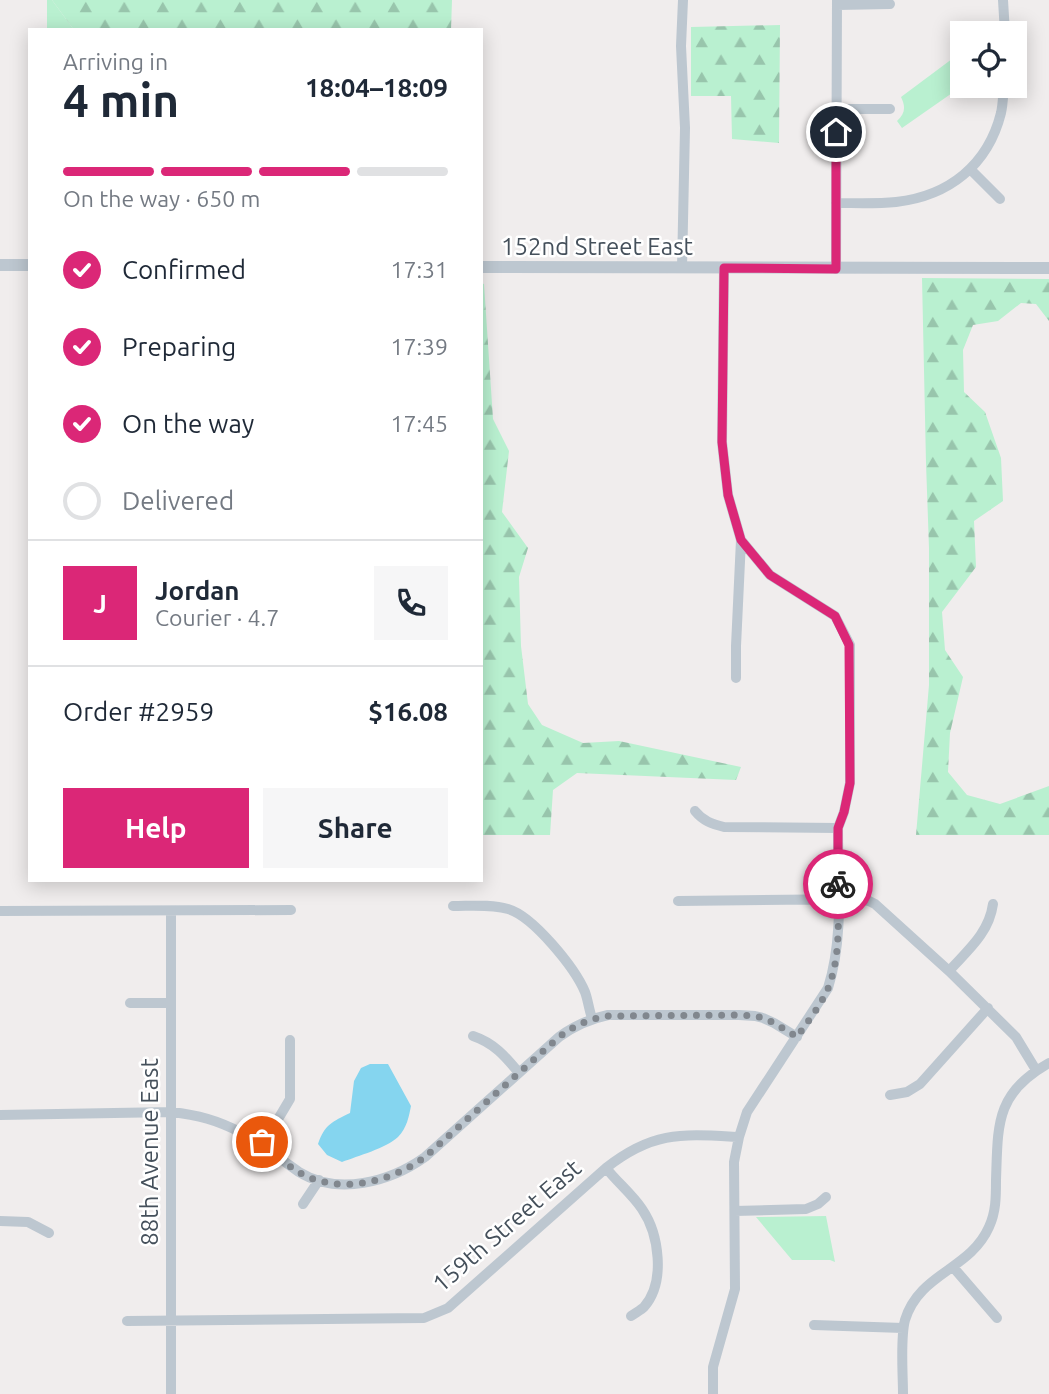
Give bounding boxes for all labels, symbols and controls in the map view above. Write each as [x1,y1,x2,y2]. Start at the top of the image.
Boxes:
map controls [950,21,1027,98]
button: locate [950,21,1027,98]
text: Arriving in [63,49,168,74]
text: 18:04–18:09 [305,73,448,102]
text: 4 min [63,74,179,126]
pin [806,102,866,162]
icon: home [817,113,855,151]
text: On the way · 650 m [63,186,260,211]
street label: 152nd Street East [501,233,694,260]
icon: check [63,251,101,289]
text: Confirmed [122,255,246,284]
text: 17:31 [390,257,448,282]
icon: check [63,328,101,366]
text: Preparing [122,332,236,361]
text: 17:39 [390,334,448,359]
icon: check [63,405,101,443]
text: On the way [122,409,254,438]
text: 17:45 [390,411,448,436]
text: Delivered [122,486,234,515]
button: phone [374,566,448,640]
text: Jordan [155,576,240,605]
text: J [93,589,107,618]
text: Courier · 4.7 [155,605,279,630]
text: Order #2959 [63,697,214,726]
text: $16.08 [368,697,448,726]
button: Help [63,788,249,868]
button: Share [263,788,448,868]
courier [803,849,873,919]
icon: bike [819,865,857,903]
street label: 88th Avenue East [136,1058,163,1246]
pin [232,1112,292,1172]
icon: bag [243,1123,281,1161]
street label: 159th Street East [427,1154,587,1297]

